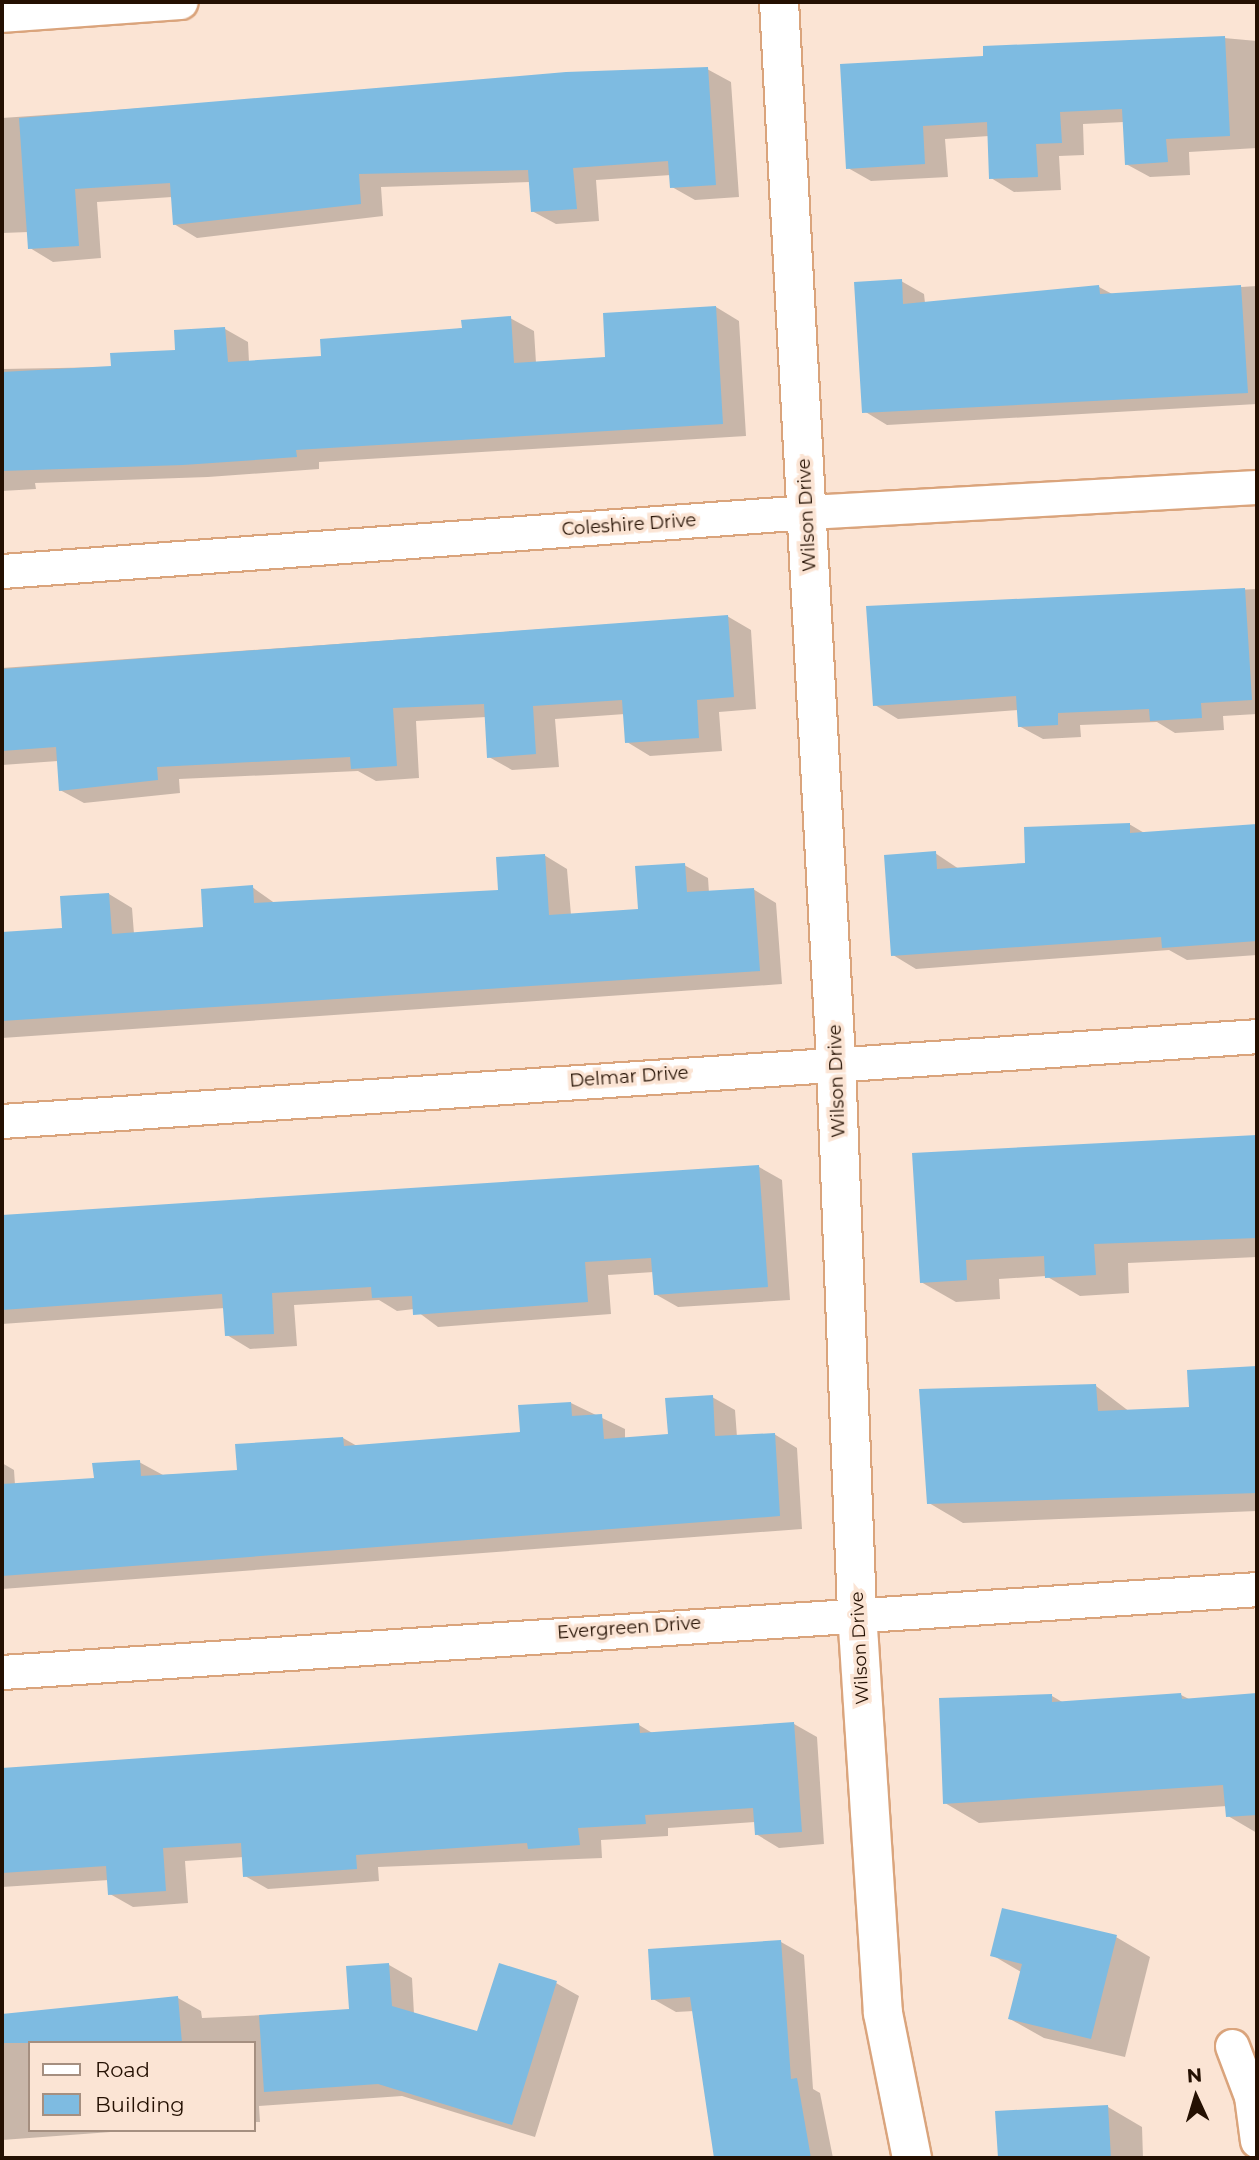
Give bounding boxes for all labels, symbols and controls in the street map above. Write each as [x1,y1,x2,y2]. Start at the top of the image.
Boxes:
street label: Wilson Drive [793,458,821,572]
street label: Coleshire Drive [561,510,697,540]
street label: Wilson Drive [824,1024,850,1138]
street label: Delmar Drive [569,1062,689,1092]
street label: Wilson Drive [846,1591,874,1705]
street label: Evergreen Drive [556,1612,702,1644]
legend [28,2041,256,2132]
text: Road [95,2057,150,2082]
north arrow [1161,2062,1231,2132]
text: N [1186,2064,1203,2088]
text: Building [95,2092,185,2117]

